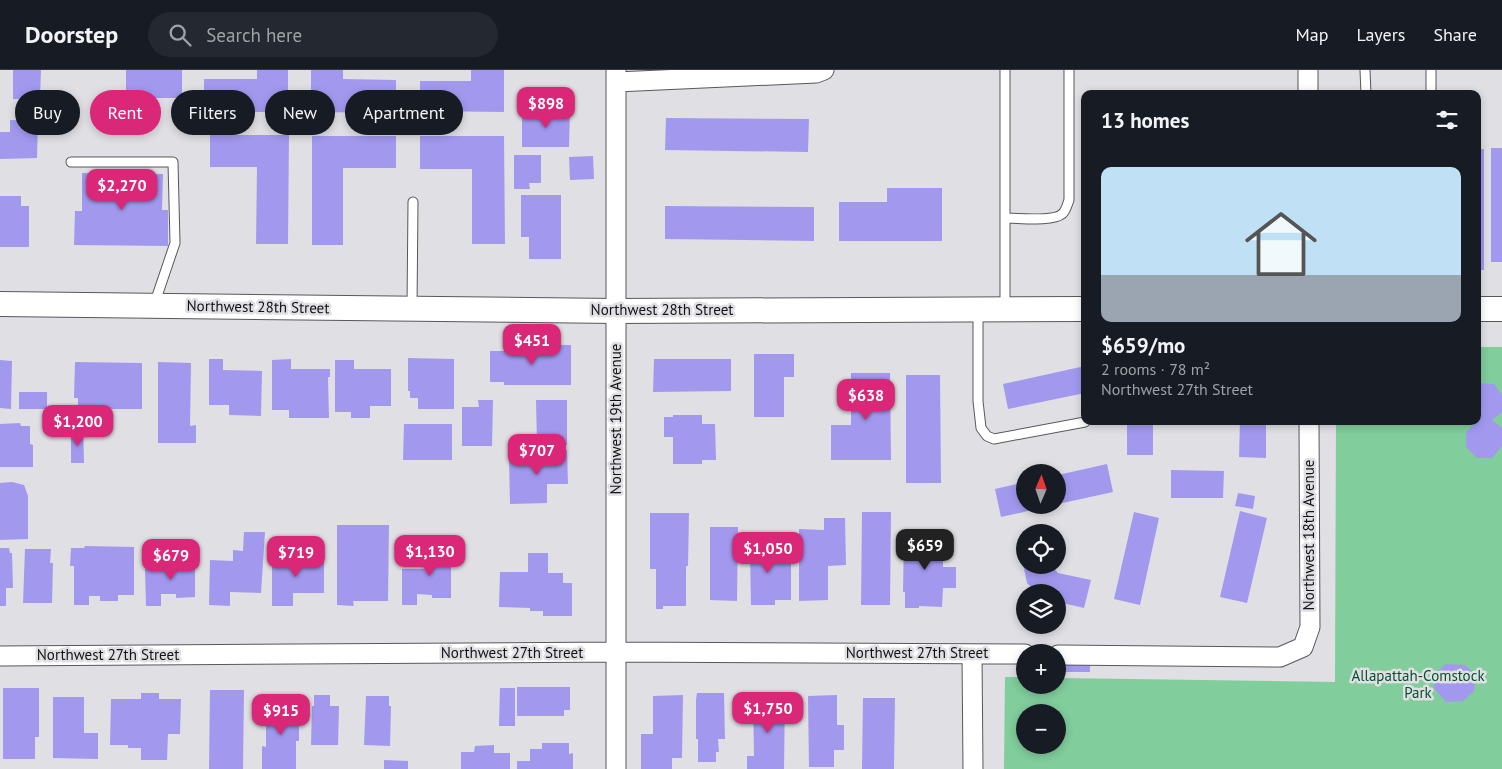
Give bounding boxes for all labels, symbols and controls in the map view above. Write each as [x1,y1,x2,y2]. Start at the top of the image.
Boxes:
search box [148,12,498,57]
text: Doorstep [25,19,118,50]
icon: search [166,21,194,49]
text: Search here [206,23,302,47]
text: Map [1296,23,1328,46]
text: Layers [1356,23,1405,46]
text: Share [1433,23,1477,46]
pin: $898 [516,87,576,129]
chip: Buy [15,90,80,135]
chip: Rent [90,90,161,135]
chip: Filters [171,90,255,135]
chip: New [265,90,335,135]
chip: Apartment [345,90,463,135]
text: $898 [528,93,564,113]
icon: filters [1433,106,1461,134]
text: 13 homes [1101,107,1189,134]
pin: $2,270 [81,168,163,211]
text: $2,270 [97,175,147,195]
icon: home [1236,199,1326,289]
street label: Northwest 28th Street [186,296,330,317]
street label: Northwest 28th Street [591,300,733,319]
pin: $451 [502,324,562,366]
text: $451 [514,330,550,350]
text: $659/mo [1101,332,1185,359]
street label: Northwest 19th Avenue [606,344,625,494]
text: 2 rooms · 78 m² [1101,359,1210,379]
pin: $638 [836,378,896,421]
text: Northwest 27th Street [1101,379,1253,399]
text: $638 [848,385,884,405]
pin: $1,200 [37,404,119,447]
text: $1,200 [53,411,103,431]
pin: $707 [507,434,567,476]
text: $707 [519,440,555,460]
street label: Northwest 18th Avenue [1299,460,1318,610]
north arrow [1016,464,1066,514]
map controls [1016,464,1066,754]
button: locate [1016,524,1066,574]
pin: $659 [895,528,955,571]
pin: $1,050 [727,532,809,574]
pin: $1,130 [389,534,471,577]
text: $659 [907,535,943,555]
pin: $719 [266,536,326,578]
pin: $679 [141,538,201,581]
text: $1,050 [743,538,793,558]
text: $1,130 [405,541,455,561]
text: $719 [278,542,314,562]
text: $679 [153,545,189,565]
button: layers [1016,584,1066,634]
street label: Northwest 27th Street [441,643,583,662]
street label: Northwest 27th Street [846,643,988,662]
button: + [1016,644,1066,694]
street label: Northwest 27th Street [37,645,179,664]
park label: Allapattah-Comstock Park [1351,666,1485,702]
pin: $1,750 [727,692,809,734]
pin: $915 [251,694,311,736]
text: $1,750 [743,698,793,718]
text: $915 [263,700,299,720]
button: − [1016,704,1066,754]

